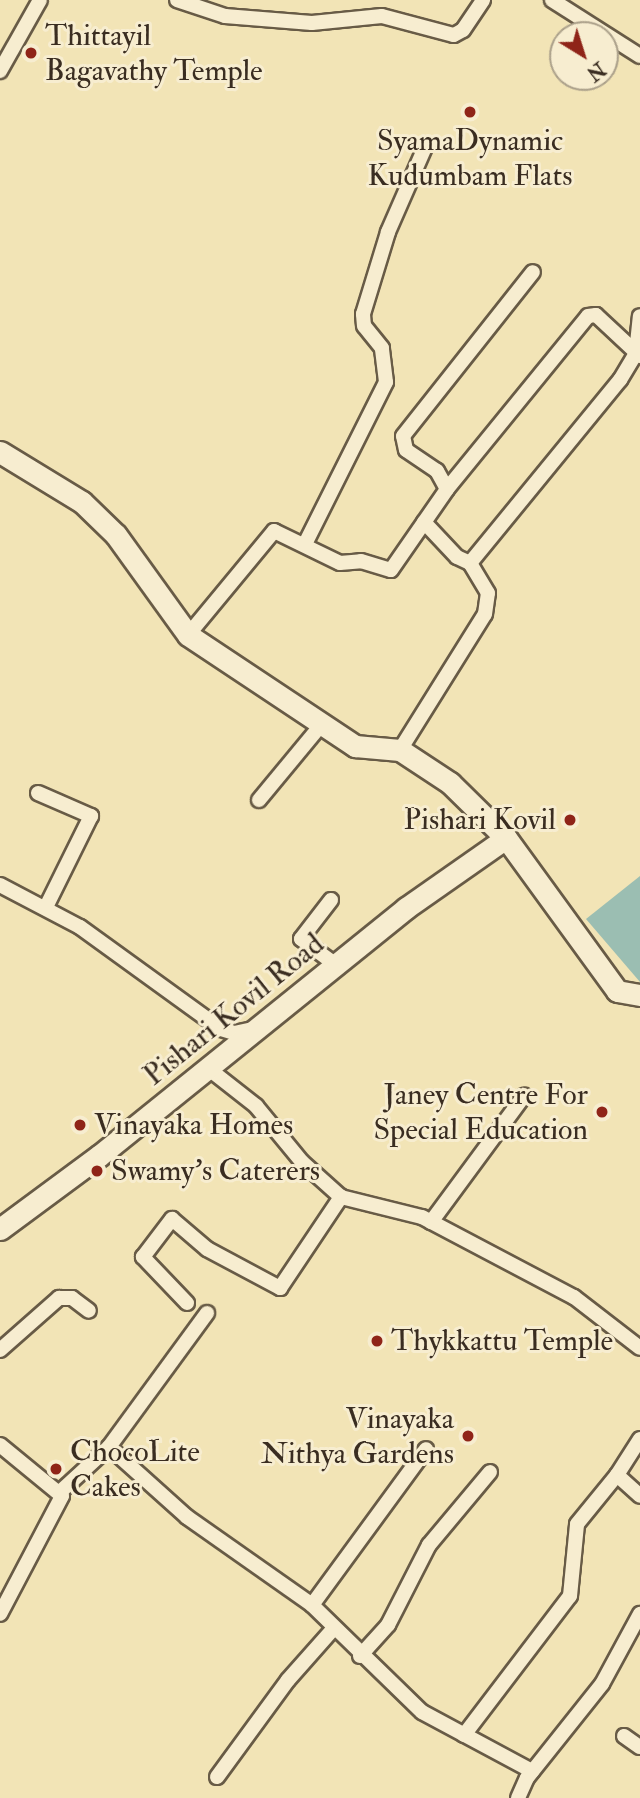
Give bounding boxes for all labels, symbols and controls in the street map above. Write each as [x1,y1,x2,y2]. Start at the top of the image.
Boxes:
place label: Thittayil Bagavathy Temple [45,18,263,88]
north arrow [549,21,619,91]
marker: Thittayil Bagavathy Temple [23,45,39,61]
text: N [582,56,610,86]
marker: SyamaDynamic Kudumbam Flats [462,104,478,120]
place label: SyamaDynamic Kudumbam Flats [368,123,572,194]
place label: Pishari Kovil [404,802,556,838]
marker: Pishari Kovil [562,812,578,828]
street label: Pishari Kovil Road [137,926,331,1094]
place label: Janey Centre For Special Education [373,1077,588,1148]
marker: Janey Centre For Special Education [594,1104,610,1120]
place label: Vinayaka Homes [94,1107,293,1143]
marker: Vinayaka Homes [72,1117,88,1133]
place label: Swamy's Caterers [111,1153,320,1189]
marker: Swamy's Caterers [89,1163,105,1179]
place label: Thykkattu Temple [391,1323,613,1359]
marker: Thykkattu Temple [369,1333,385,1349]
place label: Vinayaka Nithya Gardens [261,1401,454,1472]
marker: Vinayaka Nithya Gardens [460,1428,476,1444]
place label: ChocoLite Cakes [70,1434,200,1504]
marker: ChocoLite Cakes [48,1461,64,1477]

